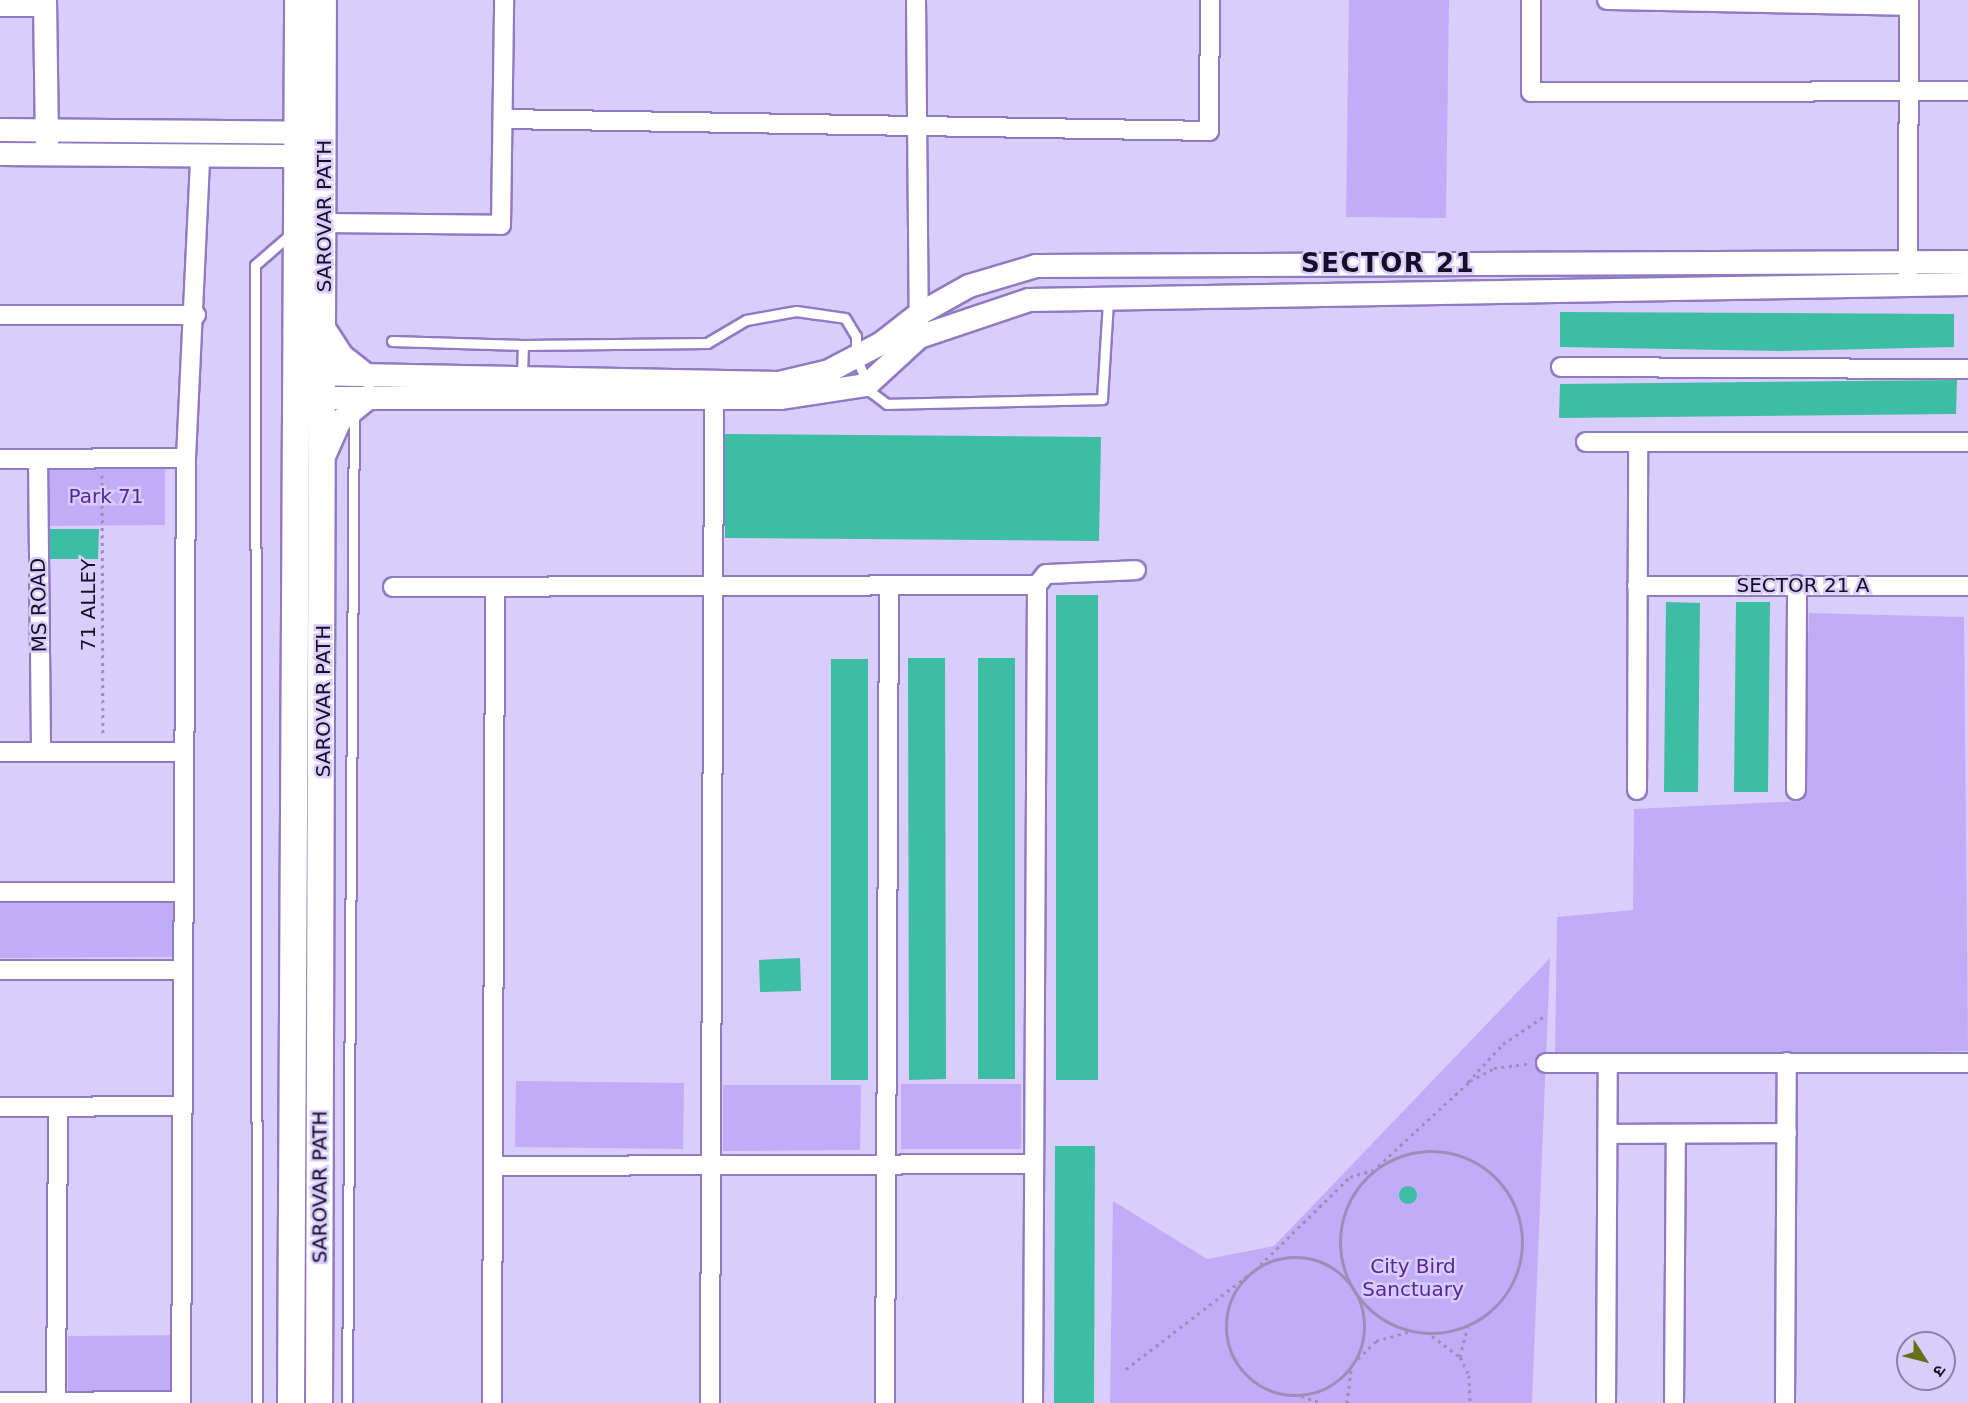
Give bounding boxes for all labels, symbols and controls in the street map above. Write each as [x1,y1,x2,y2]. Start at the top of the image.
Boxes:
street label: SAROVAR PATH [312,140,336,292]
district label: SECTOR 21 [1301,248,1475,280]
park label: Park 71 [68,484,144,508]
street label: MS ROAD [26,557,52,653]
street label: 71 ALLEY [76,559,100,651]
street label: SECTOR 21 A [1737,573,1869,597]
street label: SAROVAR PATH [311,625,335,777]
street label: SAROVAR PATH [308,1111,332,1263]
park label: City Bird Sanctuary [1362,1255,1464,1302]
north arrow [1896,1331,1956,1391]
text: उ [1929,1361,1950,1380]

